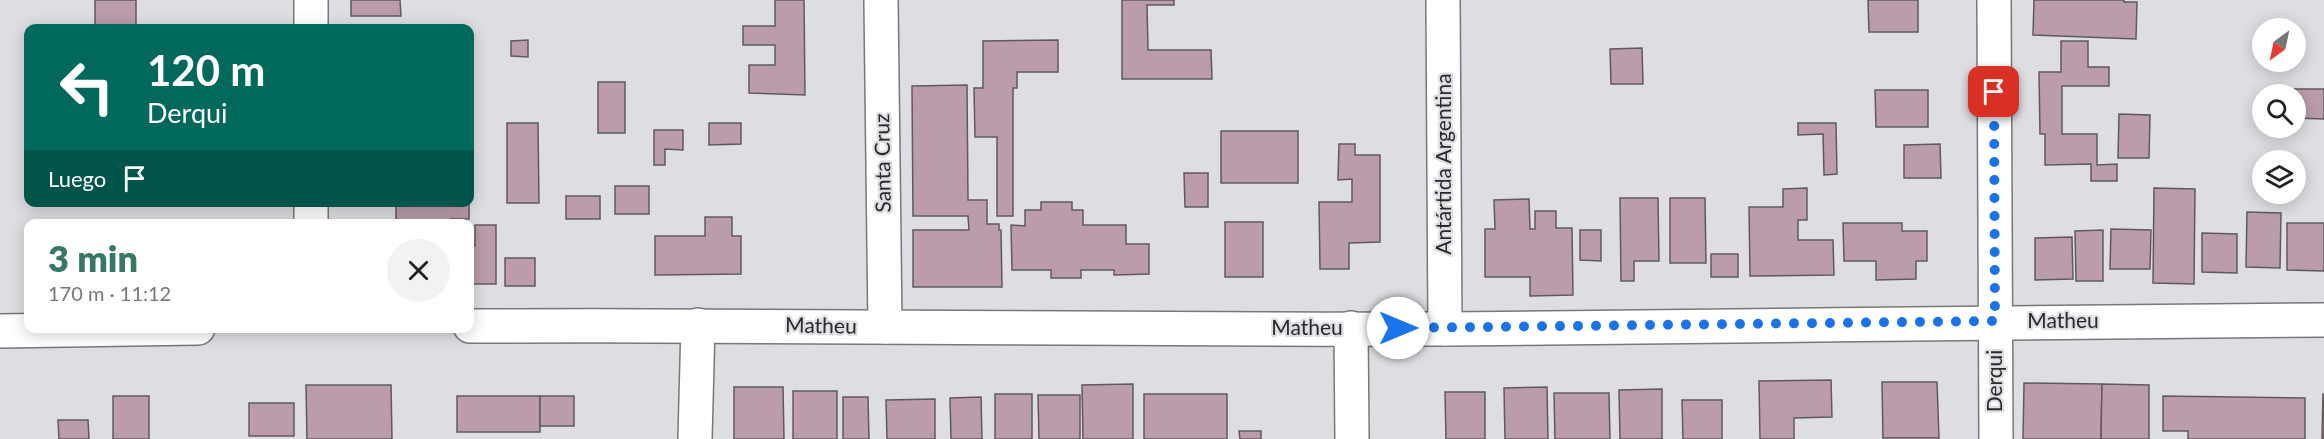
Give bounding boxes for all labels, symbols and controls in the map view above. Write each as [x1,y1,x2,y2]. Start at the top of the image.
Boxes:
north arrow [2252,18,2306,72]
map controls [2252,18,2306,204]
text: 120 m [147,45,265,95]
icon: left [48,48,126,126]
pin [1968,66,2019,117]
street label: Antártida Argentina [1430,73,1455,255]
icon: arrive [1977,75,2010,108]
button: search [2252,84,2306,138]
text: Derqui [147,96,228,129]
street label: Santa Cruz [868,113,895,213]
button: layers [2252,150,2306,204]
icon: arrive [118,162,151,195]
text: Luego [48,165,106,192]
text: 3 min [48,236,138,280]
button: close [387,239,450,302]
text: 170 m · 11:12 [48,281,171,305]
position arrow [1366,296,1430,360]
street label: Matheu [2027,307,2099,332]
street label: Matheu [785,311,857,338]
street label: Matheu [1271,314,1343,339]
street label: Derqui [1981,350,2006,412]

